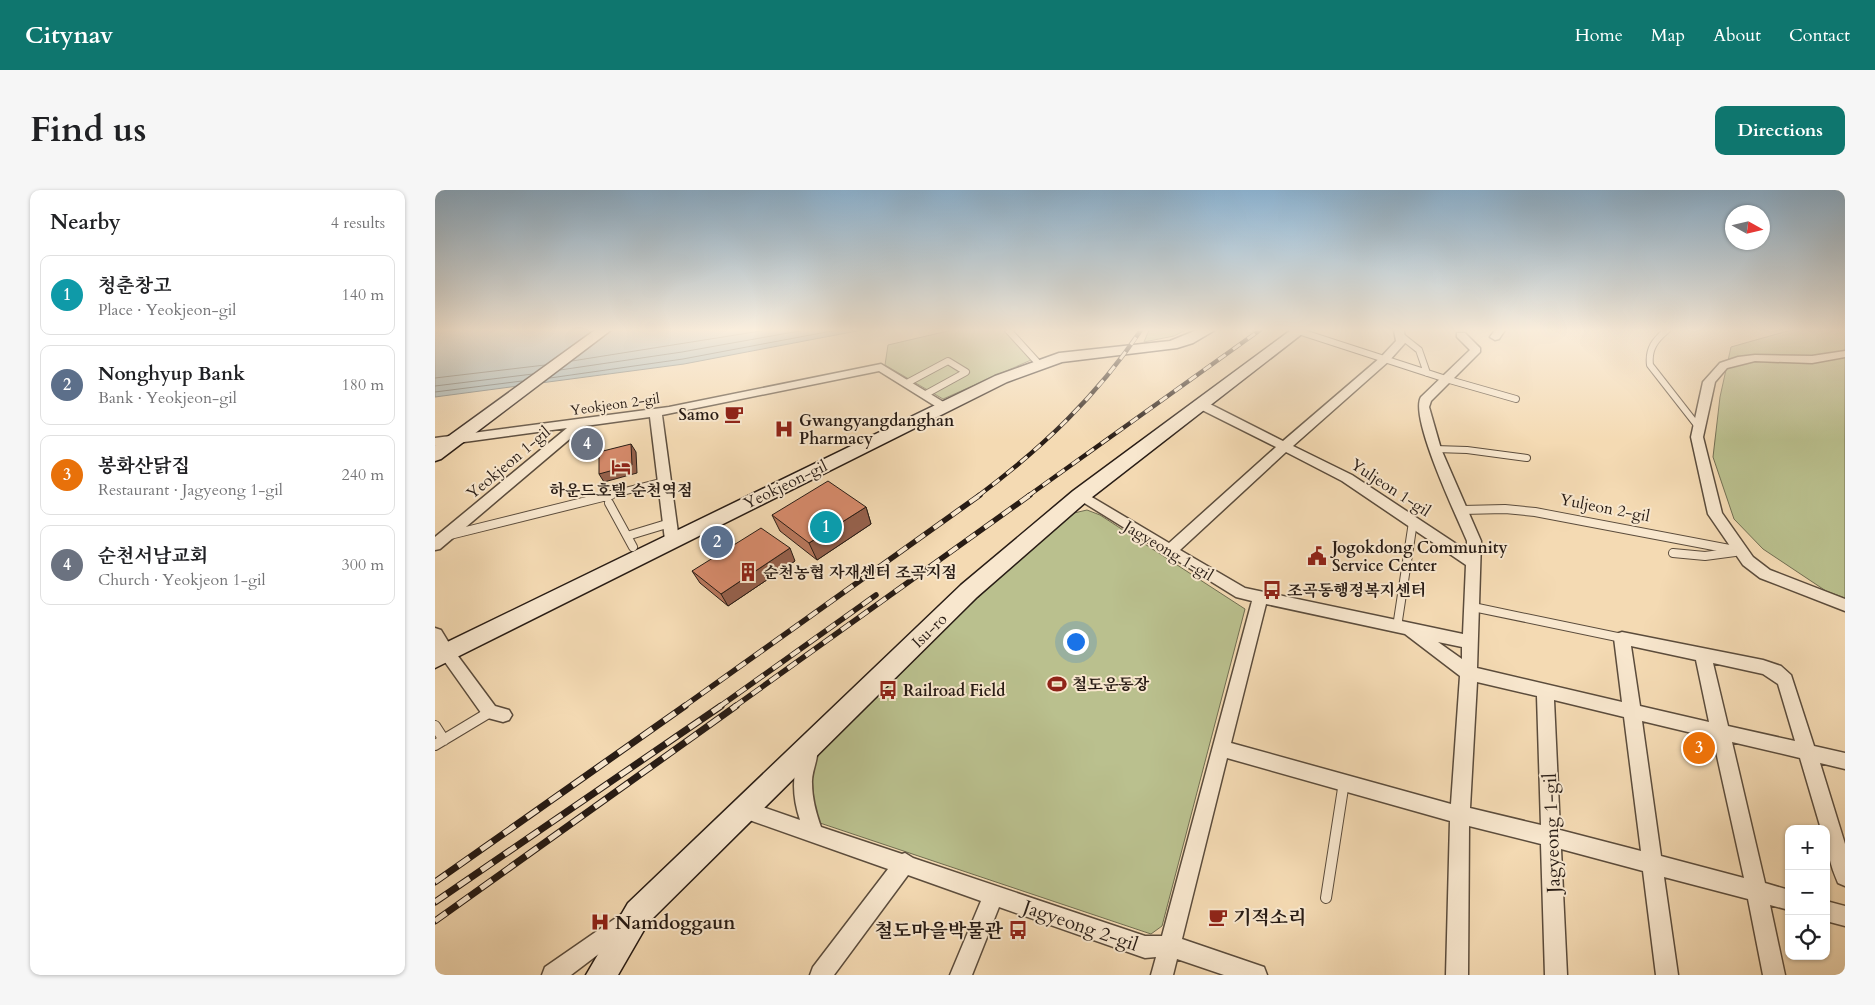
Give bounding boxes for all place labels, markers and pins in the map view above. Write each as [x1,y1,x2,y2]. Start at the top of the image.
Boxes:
cafe icon: Samo [723,403,745,425]
place label: Samo [678,404,719,426]
place label: Gwangyangdanghan Pharmacy [799,410,955,450]
hospital icon: Gwangyangdanghan Pharmacy [773,418,795,440]
pin: 4 [571,425,603,463]
hotel icon: 하운드호텔 순천역점 [610,456,632,478]
place label: 하운드호텔 순천역점 [549,480,693,502]
pin: 1 [810,508,842,546]
pin: 2 [701,523,733,561]
place label: Jogokdong Community Service Center [1330,537,1508,577]
public building icon: Jogokdong Community Service Center [1306,545,1328,567]
building icon: 순천농협 자재센터 조곡지점 [737,561,759,583]
place label: 순천농협 자재센터 조곡지점 [763,562,957,584]
bus stop icon: 조곡동행정복지센터 [1261,579,1283,601]
place label: 조곡동행정복지센터 [1287,580,1426,602]
sports icon: 철도운동장 [1046,673,1068,695]
place label: 철도운동장 [1072,674,1150,696]
bus stop icon: Railroad Field [877,679,899,701]
place label: Railroad Field [903,680,1005,702]
pin: 3 [1683,729,1715,767]
place label: 기적소리 [1233,905,1306,931]
cafe icon: 기적소리 [1207,906,1229,928]
place label: Namdoggaun [615,910,736,936]
hospital icon: Namdoggaun [589,911,611,933]
place label: 철도마을박물관 [875,918,1004,944]
bus stop icon: 철도마을박물관 [1007,919,1029,941]

